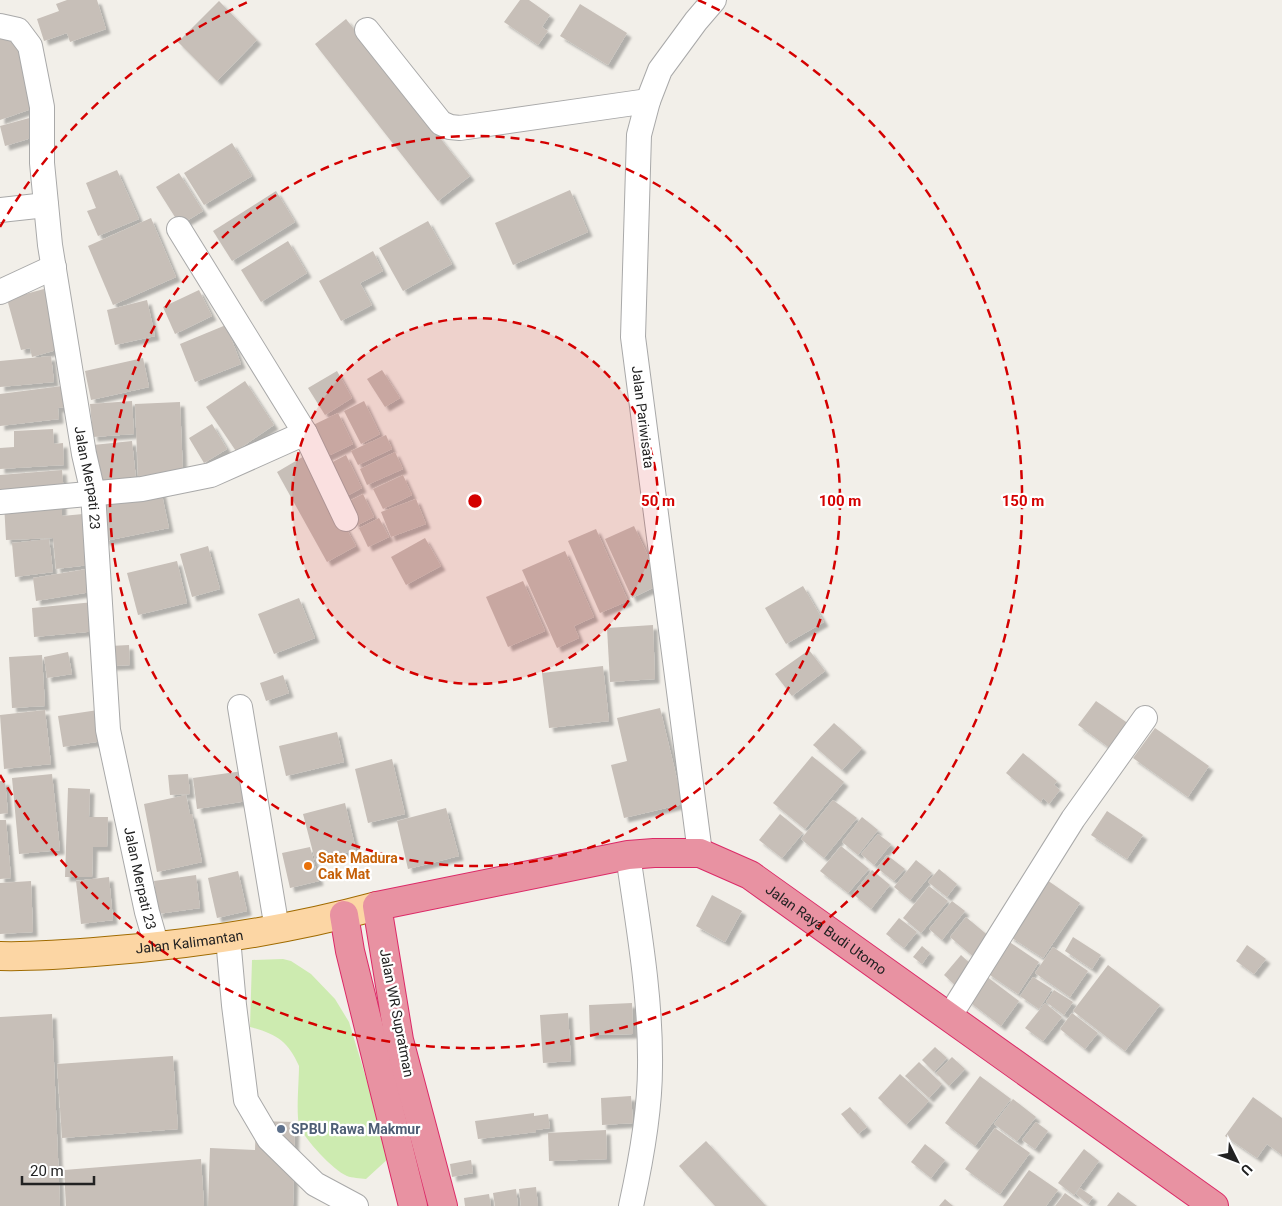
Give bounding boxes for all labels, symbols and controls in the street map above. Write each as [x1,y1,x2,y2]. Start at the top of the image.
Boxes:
street label: Jalan Pariwisata [629,365,657,469]
street label: Jalan Merpati 23 [72,425,103,530]
centre of rings [466,492,484,510]
text: 50 m [641,492,675,510]
text: 100 m [819,492,861,510]
text: 150 m [1002,492,1044,510]
street label: Jalan Merpati 23 [121,825,160,932]
place label: Sate Madura Cak Mat [318,850,398,882]
marker: Sate Madura Cak Mat [302,860,314,872]
street label: Jalan Raya Budi Utomo [763,881,890,978]
street label: Jalan Kalimantan [135,927,244,956]
street label: Jalan WR Supratman [377,948,417,1078]
place label: SPBU Rawa Makmur [291,1121,420,1137]
marker: SPBU Rawa Makmur [275,1123,287,1135]
north arrow [1212,1136,1262,1186]
scale bar [22,1154,95,1186]
text: U [1238,1161,1256,1178]
text: 20 m [30,1162,64,1180]

